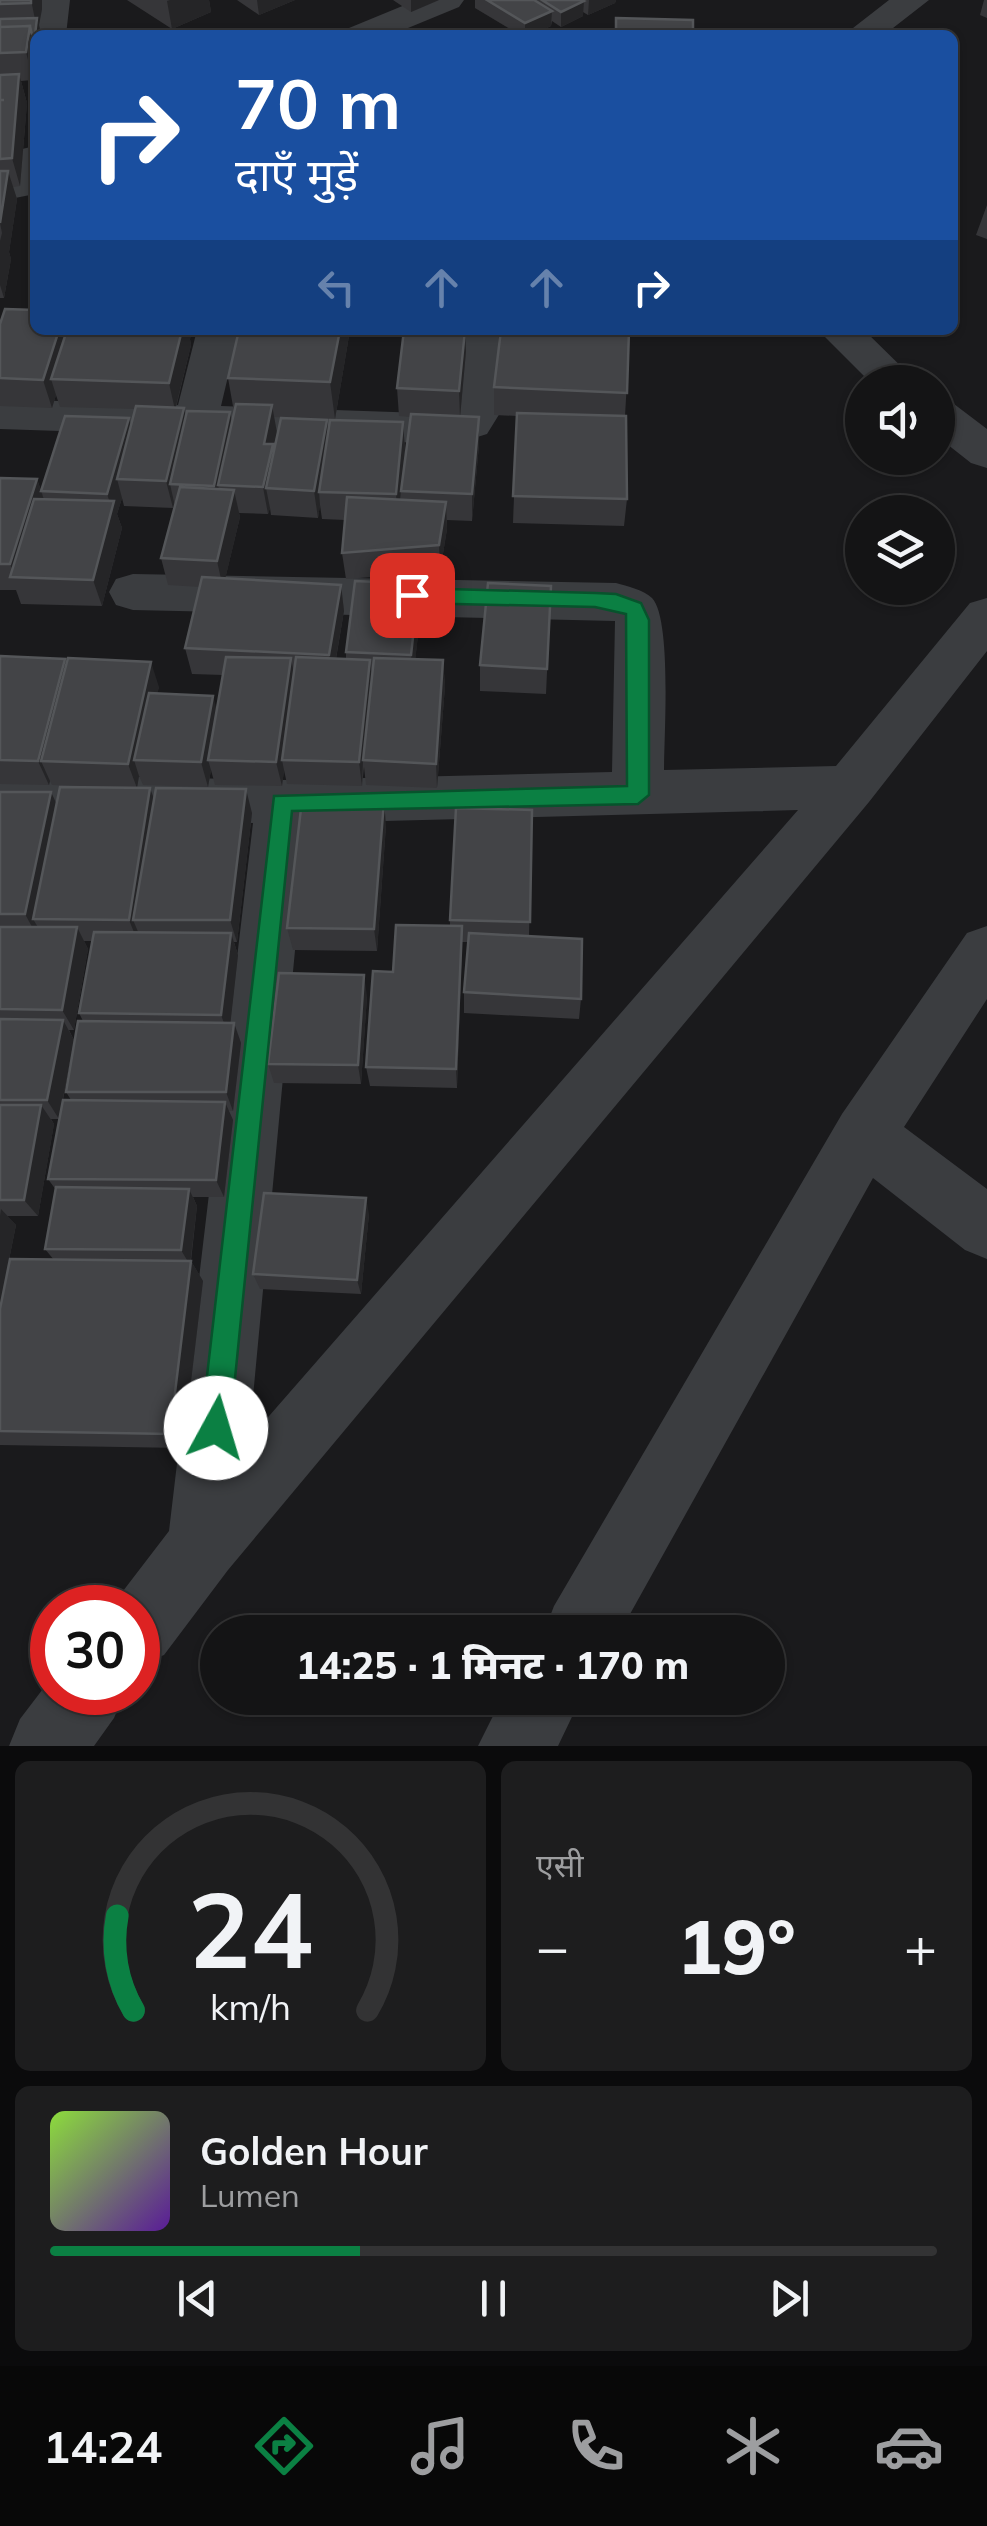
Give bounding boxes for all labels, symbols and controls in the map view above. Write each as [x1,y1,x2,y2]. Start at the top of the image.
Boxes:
text: 70 m [235,59,401,147]
icon: right [70,70,200,200]
text: दाएँ मुड़ें [235,146,358,202]
icon: left [309,260,364,315]
icon: ahead [414,260,469,315]
icon: ahead [519,260,574,315]
icon: right [624,260,679,315]
map controls [845,365,955,605]
button: sound [845,365,955,475]
button: layers [845,495,955,605]
pin [370,553,455,638]
icon: arrive [385,568,440,623]
position arrow [164,1376,268,1480]
speed limit sign: 30 [30,1585,160,1715]
text: 14:25 · 1 मिनट · 170 m [296,1641,689,1689]
text: एसी [536,1845,584,1885]
text: 24 [188,1863,313,1994]
text: 19° [677,1899,796,1993]
text: − [536,1912,569,1981]
text: + [904,1912,937,1981]
text: km/h [210,1984,291,2029]
text: Golden Hour [200,2127,428,2175]
text: Lumen [200,2175,300,2215]
icon: previous [170,2271,225,2326]
icon: pause [466,2271,521,2326]
icon: next [762,2271,817,2326]
icon: directions [249,2411,319,2481]
icon: music [405,2411,475,2481]
icon: phone [561,2411,631,2481]
icon: climate [718,2411,788,2481]
icon: car [874,2411,944,2481]
text: 14:24 [43,2418,162,2474]

